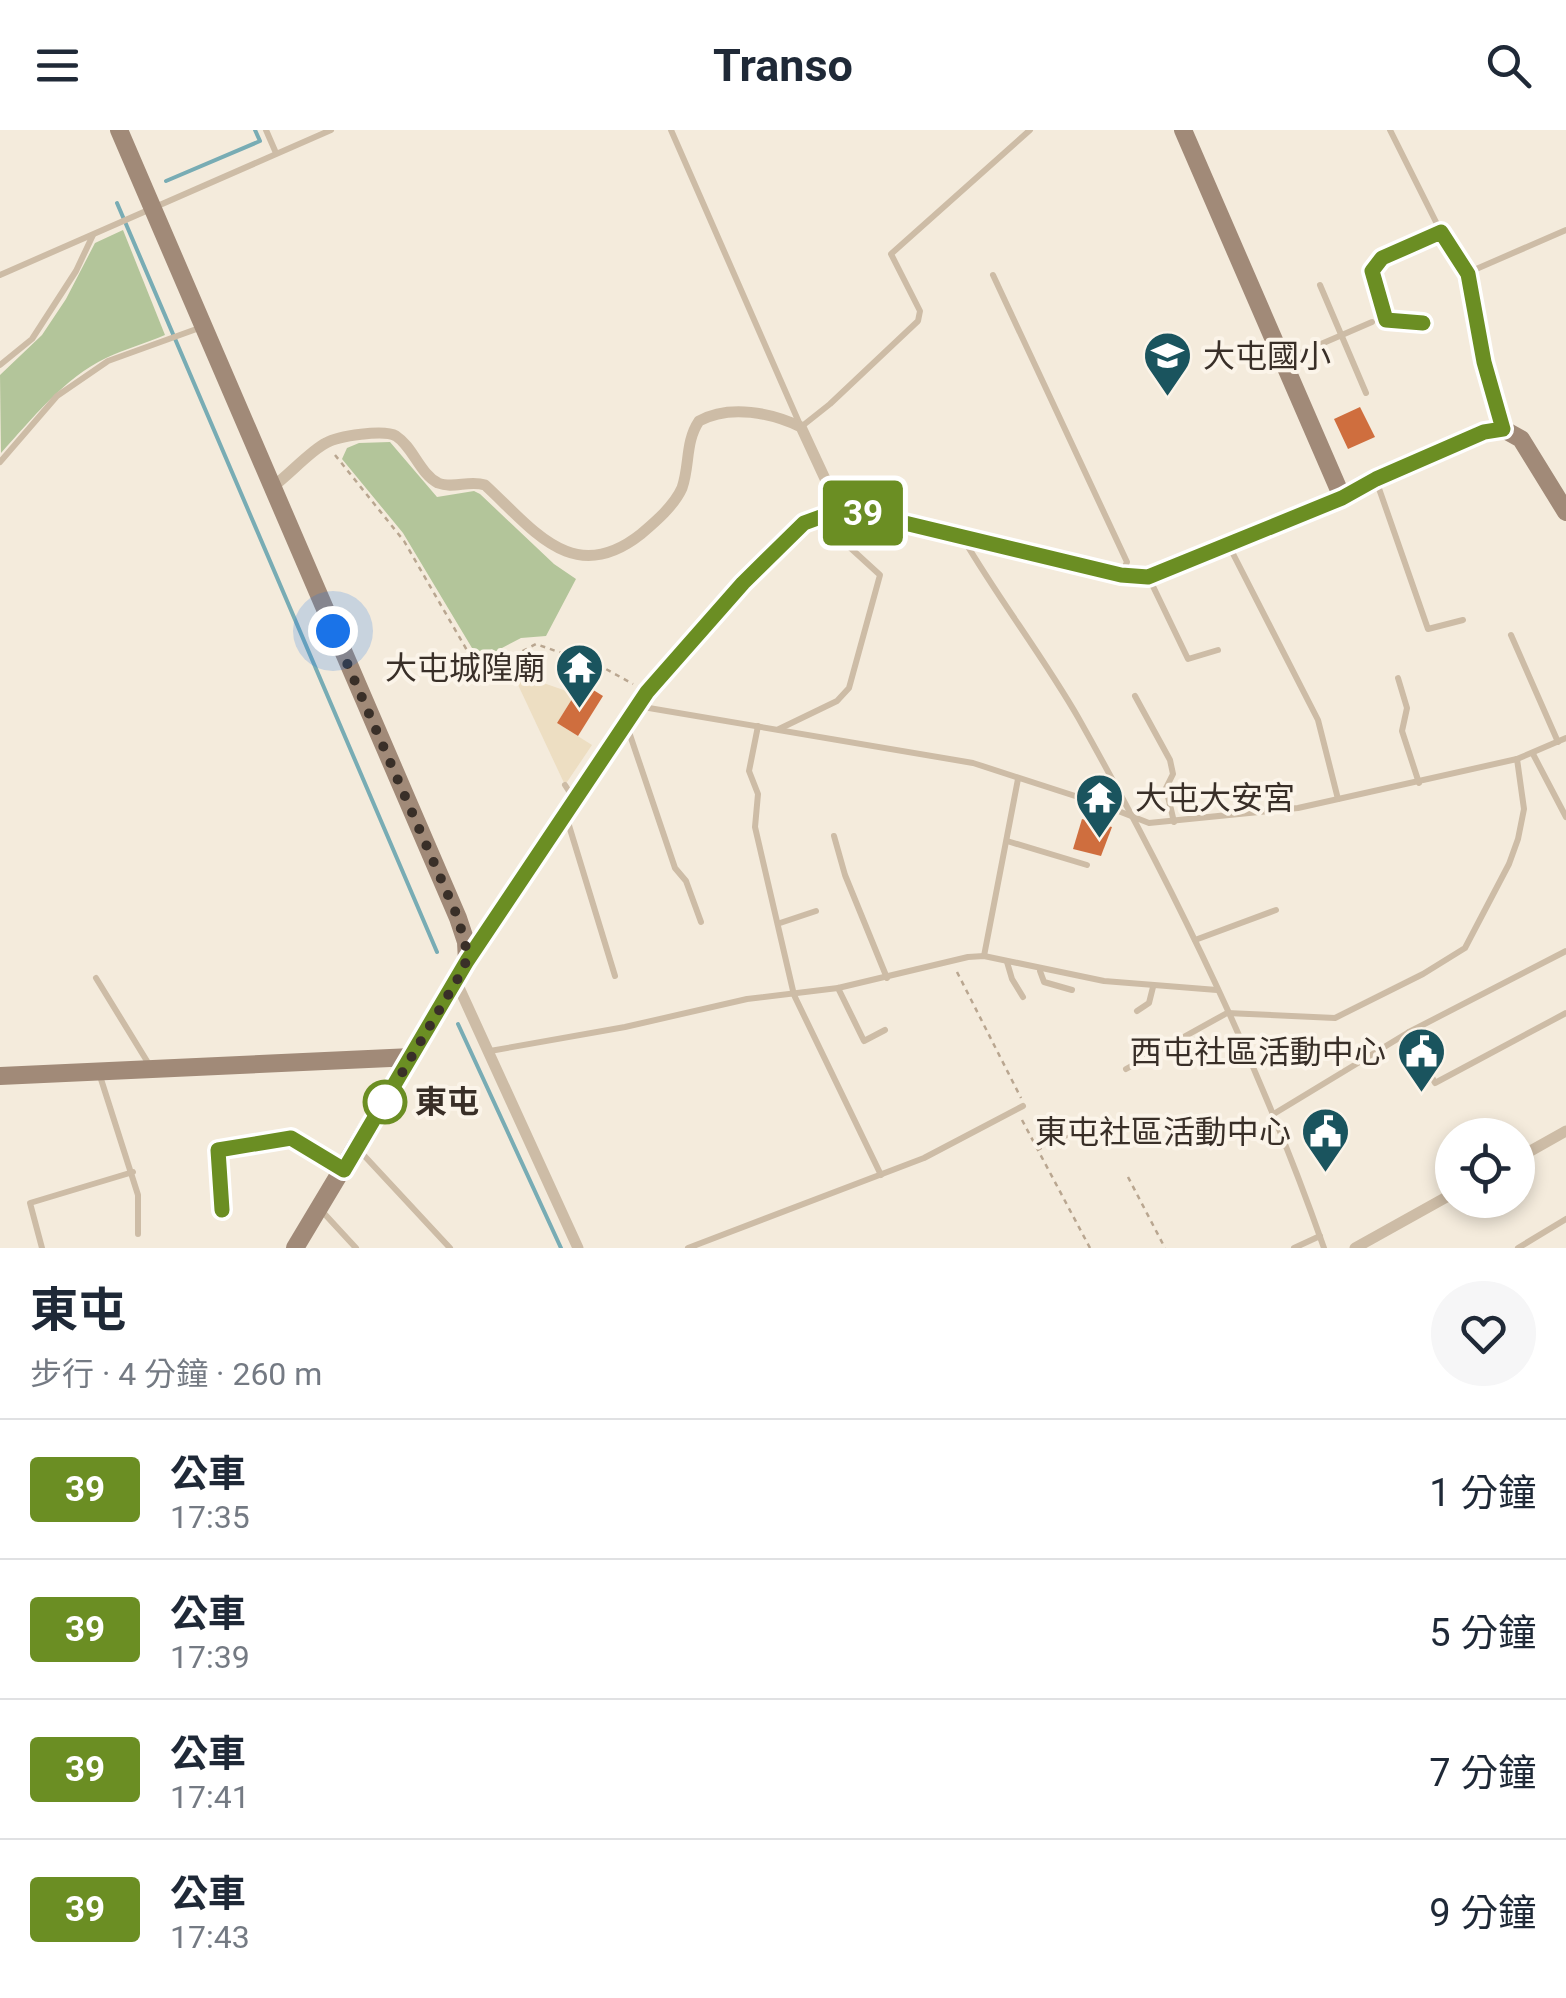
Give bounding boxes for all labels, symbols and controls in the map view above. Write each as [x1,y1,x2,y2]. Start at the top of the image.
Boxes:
icon: menu [30,38,85,93]
icon: search [1481,38,1536,93]
text: Transo [713,39,853,92]
school or university icon: 大屯國小 [1142,330,1194,398]
place label: 大屯國小 [1203,337,1331,375]
line badge: 39 [818,480,908,546]
text: 39 [843,493,883,534]
your location [308,606,358,656]
temple icon: 大屯城隍廟 [554,642,606,710]
place label: 大屯城隍廟 [385,649,545,687]
temple icon: 大屯大安宮 [1074,772,1126,840]
place label: 大屯大安宮 [1135,779,1295,817]
public building icon: 西屯社區活動中心 [1395,1026,1447,1094]
place label: 西屯社區活動中心 [1130,1033,1386,1071]
marker: 東屯 [364,1081,406,1123]
place label: 東屯 [415,1083,479,1121]
public building icon: 東屯社區活動中心 [1300,1106,1352,1174]
place label: 東屯社區活動中心 [1035,1113,1291,1151]
map controls [1435,1118,1535,1218]
button: locate [1435,1118,1535,1218]
button: heart [1431,1281,1536,1386]
text: 東屯 [30,1282,126,1339]
text: 步行 · 4 分鐘 · 260 m [30,1355,322,1393]
text: 公車 [170,1452,246,1496]
text: 39 [65,1469,105,1510]
text: 1 分鐘 [1429,1471,1536,1515]
text: 17:35 [170,1498,250,1536]
text: 公車 [170,1592,246,1636]
text: 39 [65,1609,105,1650]
text: 5 分鐘 [1429,1611,1536,1655]
text: 17:39 [170,1638,250,1676]
text: 公車 [170,1732,246,1776]
text: 39 [65,1749,105,1790]
text: 7 分鐘 [1429,1751,1536,1795]
text: 17:41 [170,1778,250,1816]
text: 公車 [170,1872,246,1916]
text: 39 [65,1889,105,1930]
text: 9 分鐘 [1429,1891,1536,1935]
text: 17:43 [170,1918,250,1956]

